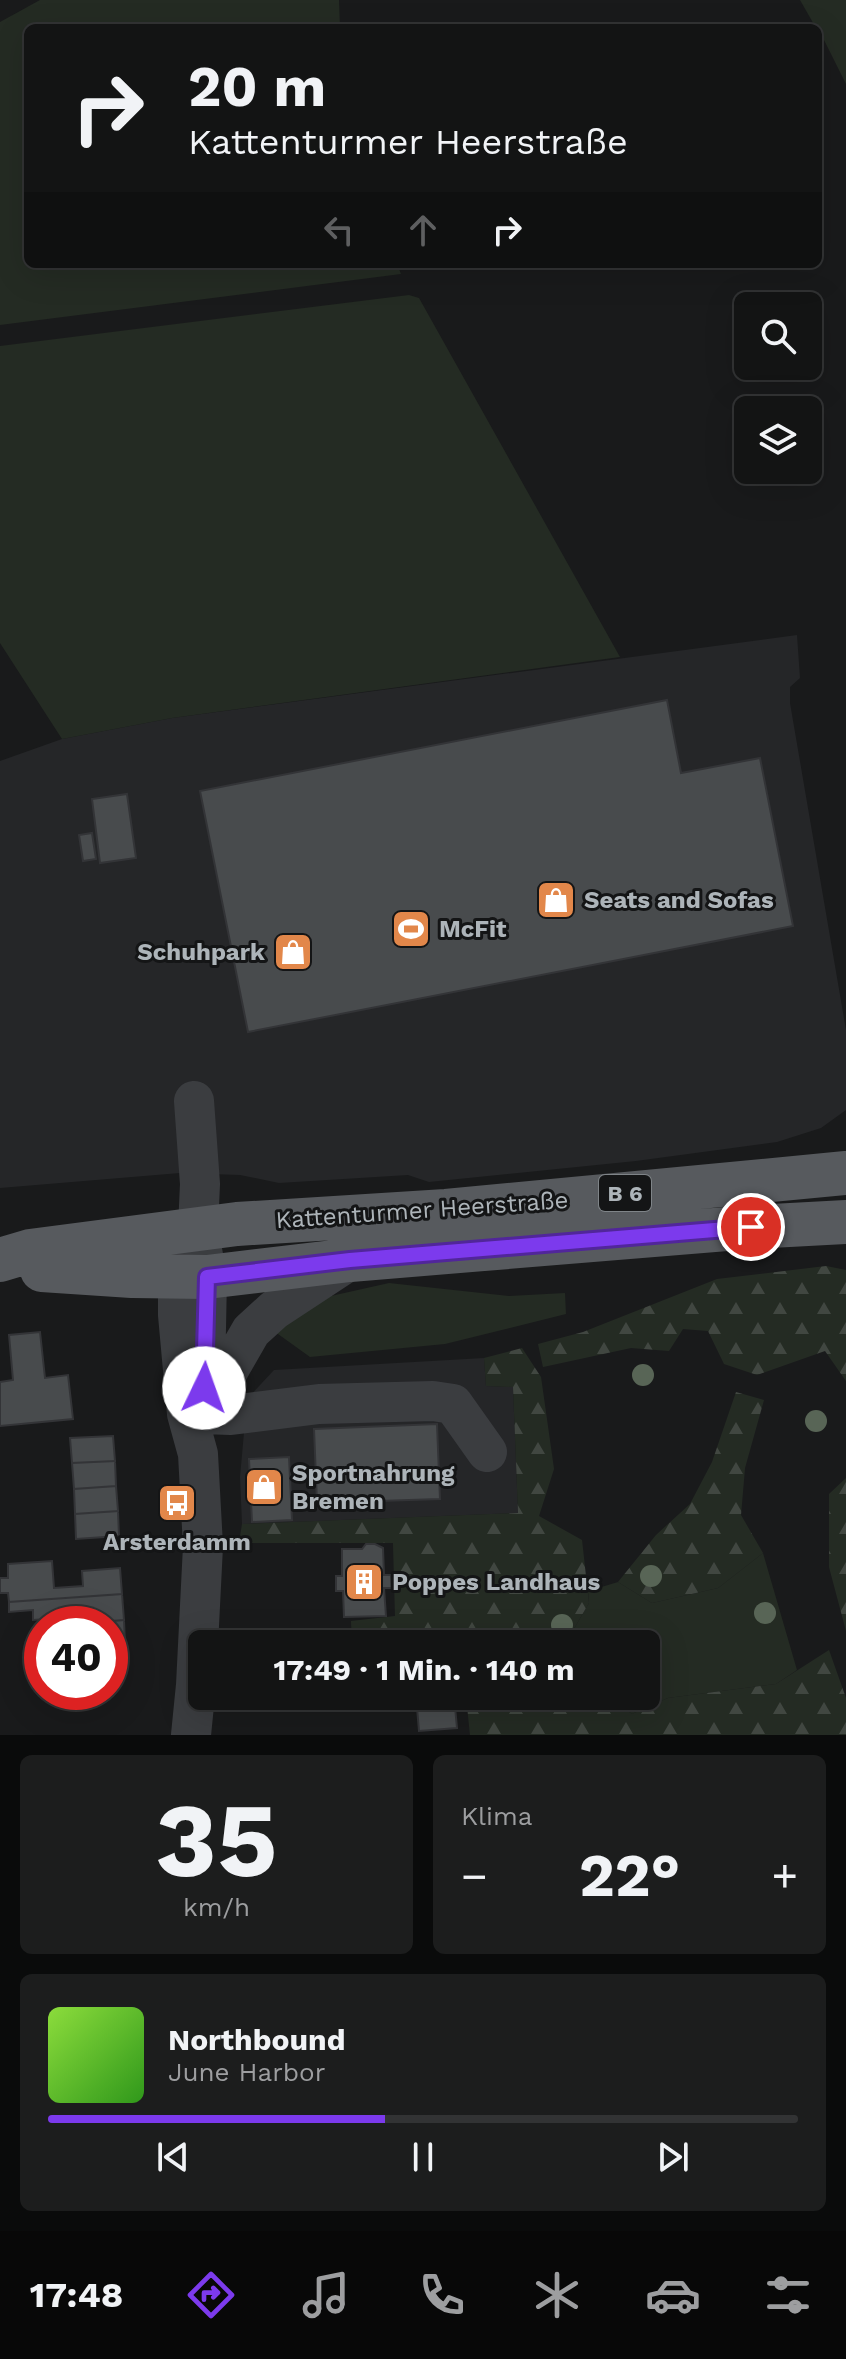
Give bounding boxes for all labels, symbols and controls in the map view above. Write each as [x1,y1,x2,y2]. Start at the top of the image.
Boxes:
text: 20 m [188,54,326,120]
icon: right [56,56,160,160]
text: Kattenturmer Heerstraße [188,121,628,163]
icon: left [317,208,361,252]
icon: ahead [401,208,445,252]
icon: right [485,208,529,252]
map controls [734,292,822,484]
button: search [734,292,822,380]
button: layers [734,396,822,484]
shop icon: Seats and Sofas [535,879,577,921]
place label: Seats and Sofas [584,886,774,914]
sports icon: McFit [390,908,432,950]
place label: McFit [439,915,507,943]
shop icon: Schuhpark [272,931,314,973]
place label: Schuhpark [137,938,265,966]
road number: B 6 [599,1175,651,1211]
street label: Kattenturmer Heerstraße [275,1186,569,1234]
pin [717,1193,785,1261]
icon: arrive [729,1205,773,1249]
position arrow [162,1346,246,1430]
place label: Sportnahrung Bremen [292,1459,455,1515]
shop icon: Sportnahrung Bremen [243,1466,285,1508]
bus stop icon: Arsterdamm [156,1482,198,1524]
place label: Arsterdamm [103,1528,251,1556]
building icon: Poppes Landhaus [343,1561,385,1603]
place label: Poppes Landhaus [392,1568,601,1596]
speed limit sign: 40 [24,1606,128,1710]
text: 17:49 · 1 Min. · 140 m [273,1652,575,1687]
text: 35 [155,1779,278,1901]
text: Klima [461,1801,532,1831]
text: 22° [579,1840,680,1911]
text: − [461,1850,488,1902]
text: + [771,1850,798,1902]
text: km/h [183,1892,250,1922]
text: Northbound [168,2022,345,2057]
text: June Harbor [168,2057,325,2087]
icon: previous [151,2135,195,2179]
icon: pause [401,2135,445,2179]
icon: next [651,2135,695,2179]
icon: directions [183,2267,239,2323]
icon: music [298,2267,354,2323]
icon: phone [414,2267,470,2323]
icon: climate [529,2267,585,2323]
icon: car [645,2267,701,2323]
icon: filters [760,2267,816,2323]
text: 17:48 [30,2274,123,2316]

